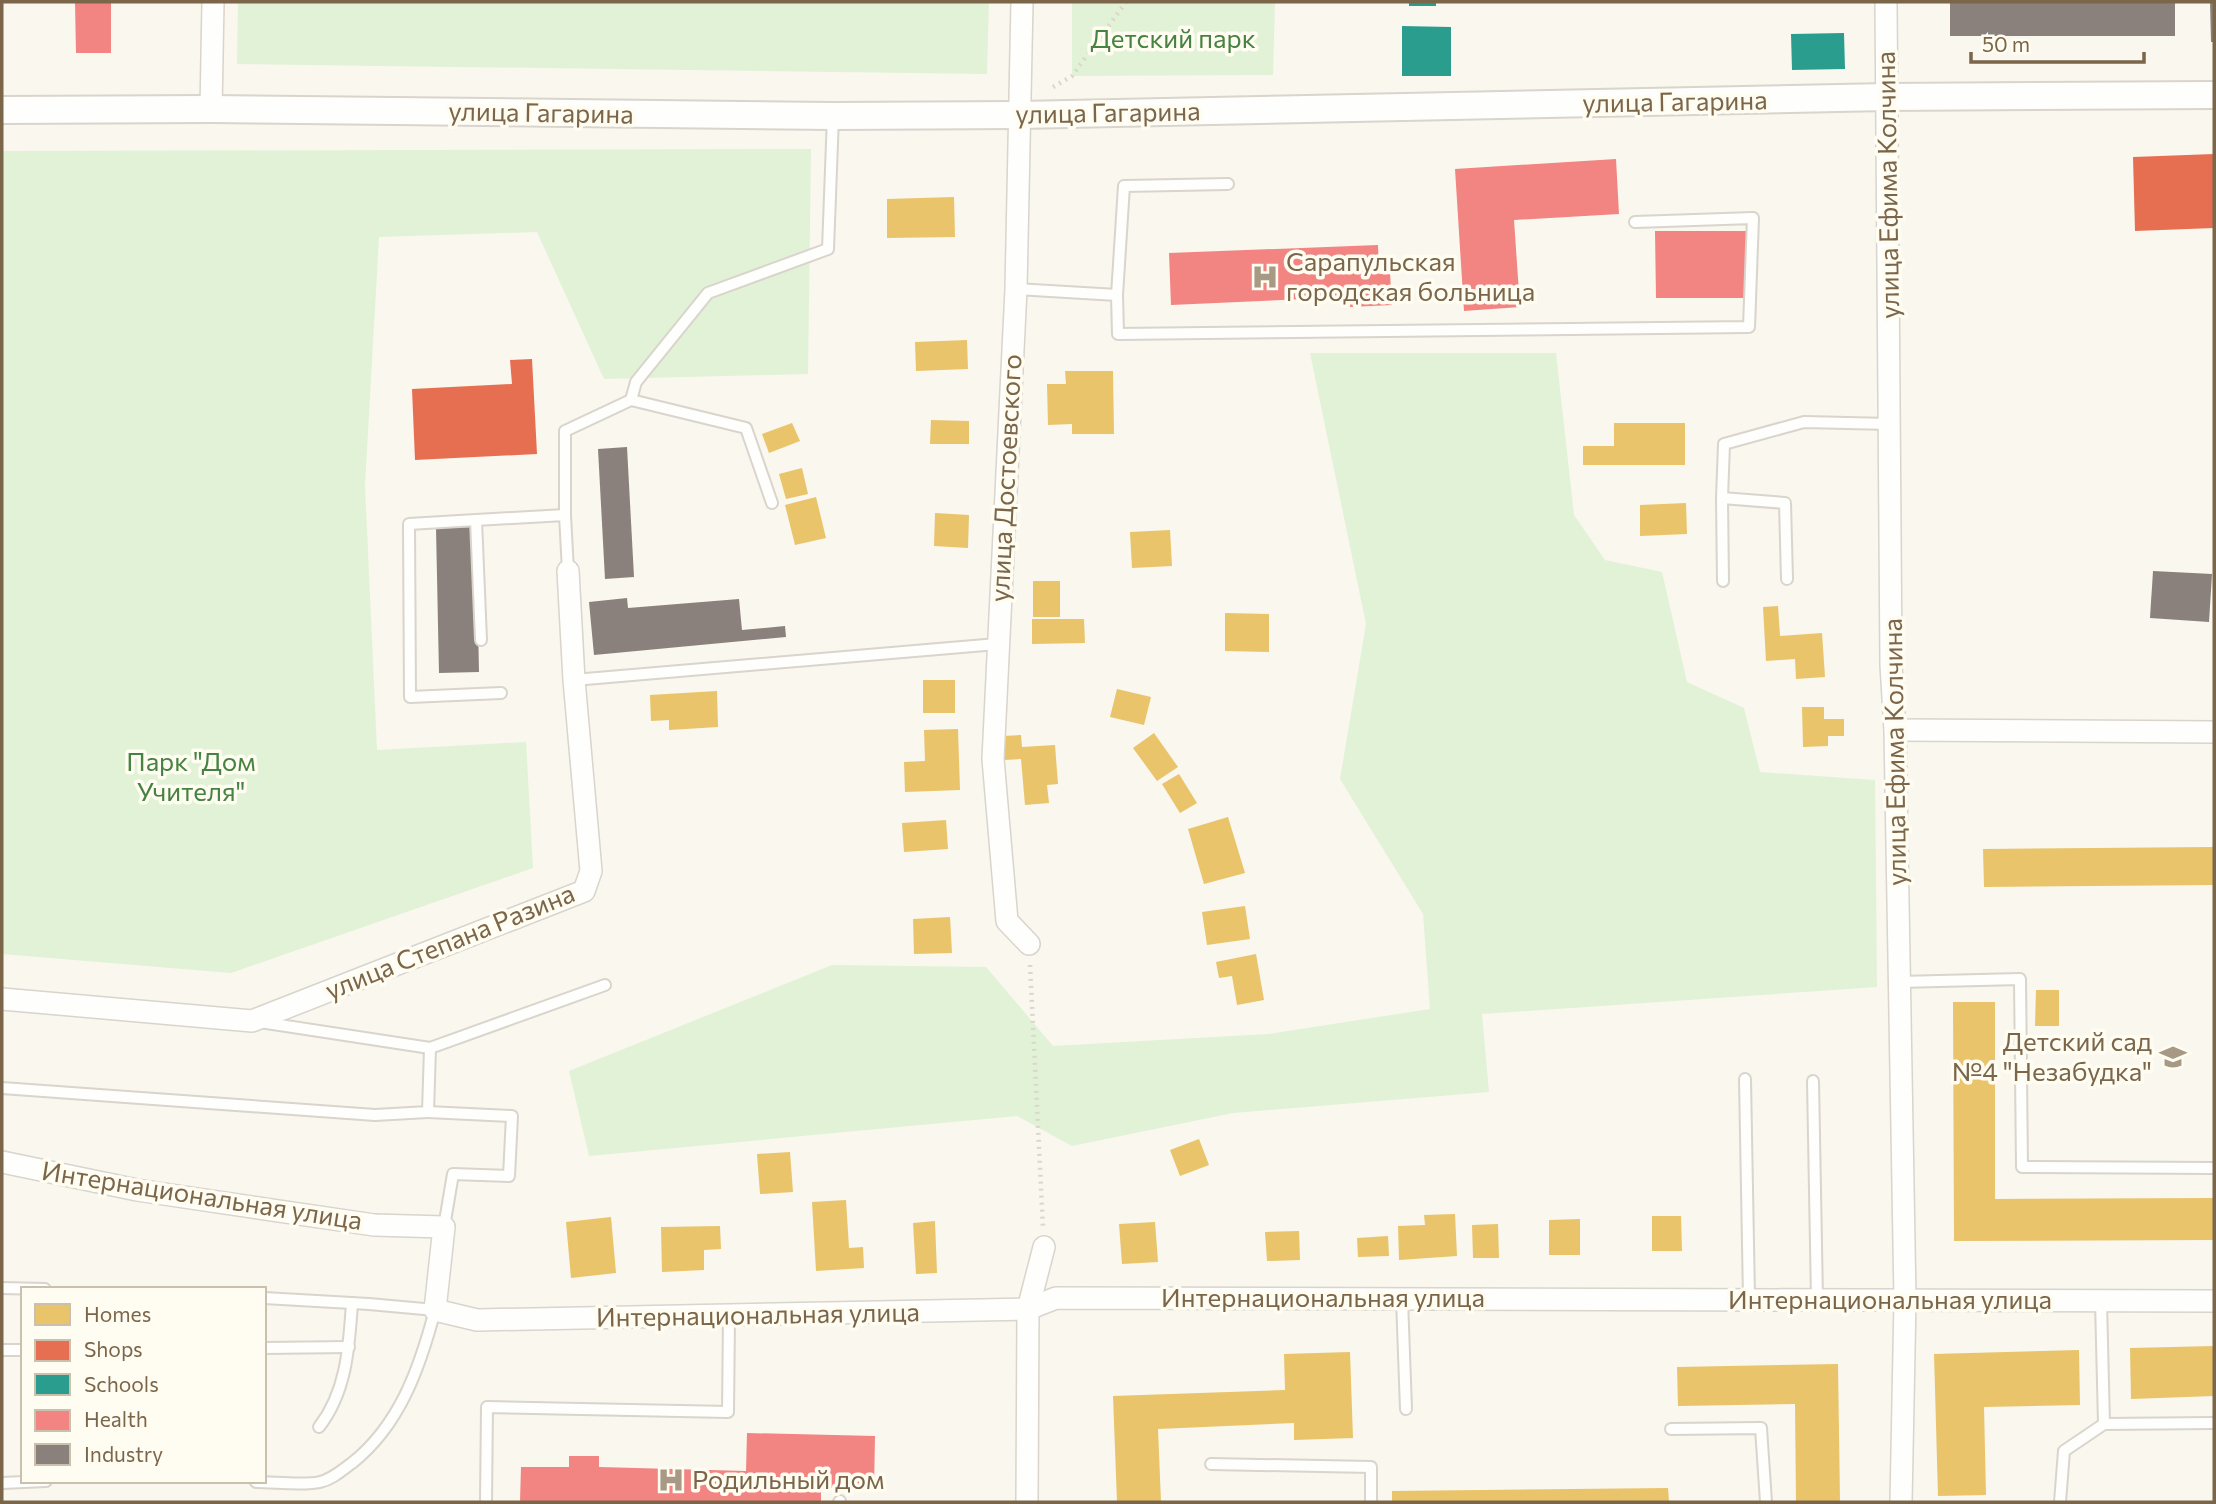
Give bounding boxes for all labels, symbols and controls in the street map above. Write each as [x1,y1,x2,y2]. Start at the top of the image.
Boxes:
scale bar [1971,21,2144,65]
park label: Детский парк [1090,22,1256,53]
text: 50 m [1982,31,2030,56]
street label: улица Ефима Колчина [1869,51,1904,319]
street label: улица Гагарина [1582,83,1768,118]
street label: улица Гагарина [448,94,634,129]
street label: улица Гагарина [1015,94,1201,129]
place label: Сарапульская городская больница [1286,245,1535,306]
hospital icon: Сарапульская городская больница [1250,262,1280,292]
street label: улица Достоевского [983,353,1026,603]
street label: улица Ефима Колчина [1876,618,1911,886]
park label: Парк "Дом Учителя" [126,745,256,806]
street label: улица Степана Разина [320,876,579,1005]
place label: Детский сад №4 "Незабудка" [1952,1025,2152,1086]
school or university icon: Детский сад №4 "Незабудка" [2158,1042,2188,1072]
street label: Интернациональная улица [40,1154,365,1235]
street label: Интернациональная улица [1161,1281,1485,1312]
street label: Интернациональная улица [1728,1283,2052,1314]
legend [21,1287,266,1483]
street label: Интернациональная улица [596,1295,920,1332]
text: Homes [84,1301,151,1326]
text: Shops [84,1336,143,1361]
text: Schools [84,1371,159,1396]
text: Health [84,1406,148,1431]
text: Industry [84,1441,163,1466]
place label: Родильный дом [692,1463,884,1494]
hospital icon: Родильный дом [656,1465,686,1495]

